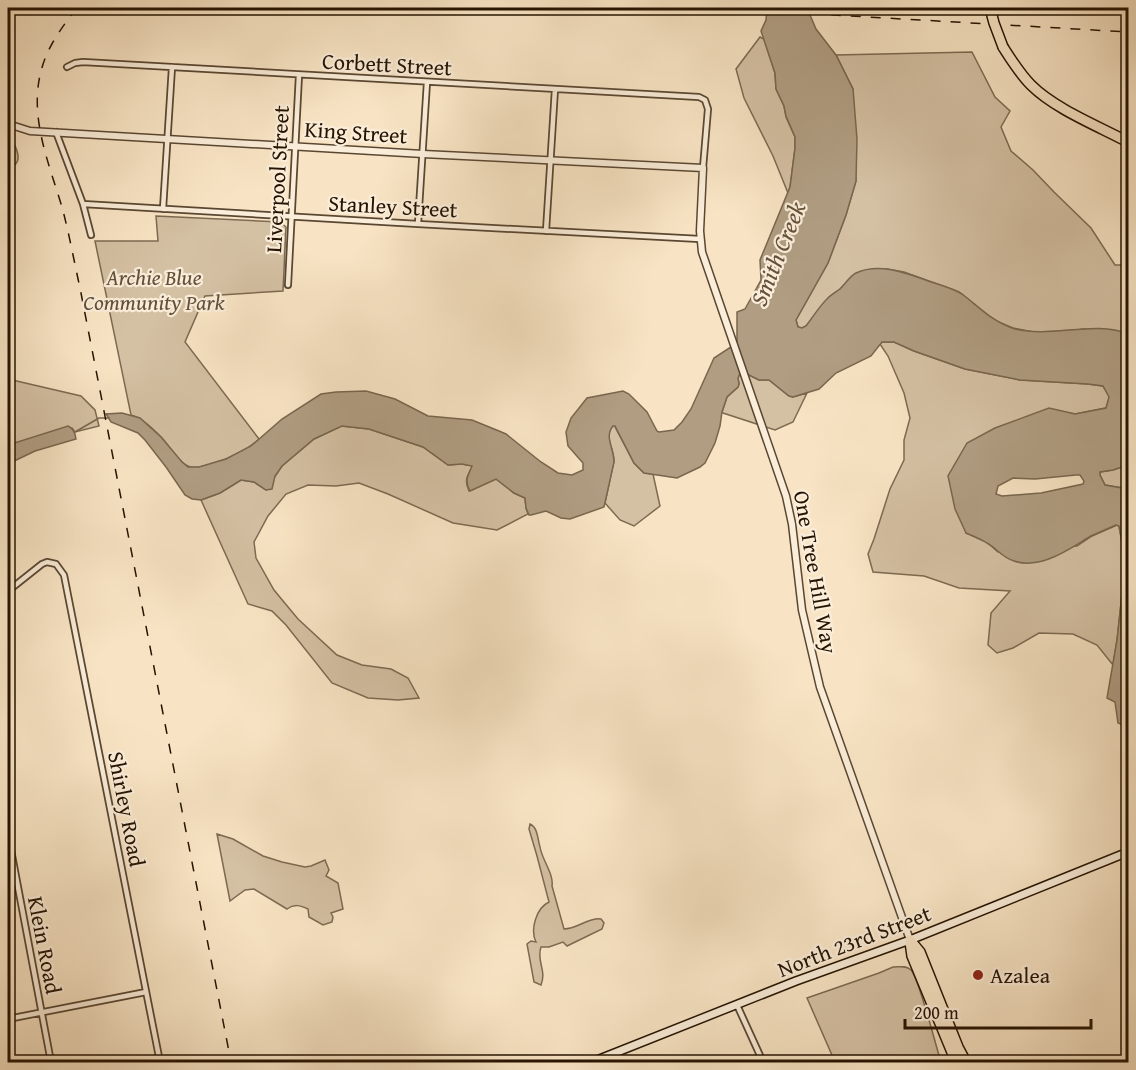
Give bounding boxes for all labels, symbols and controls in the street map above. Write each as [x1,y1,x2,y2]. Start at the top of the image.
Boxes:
street label: Corbett Street [321,45,453,83]
street label: Liverpool Street [257,104,297,254]
street label: King Street [304,112,409,152]
street label: Stanley Street [328,187,459,225]
water label: Smith Creek [741,196,814,311]
park label: Archie Blue Community Park [83,261,226,318]
street label: One Tree Hill Way [786,488,846,656]
street label: Shirley Road [100,749,154,870]
street label: Klein Road [20,893,70,997]
street label: North 23rd Street [773,897,936,985]
place label: Azalea [990,959,1051,991]
marker: Azalea [971,968,985,982]
scale bar [905,992,1091,1030]
text: 200 m [914,999,959,1026]

